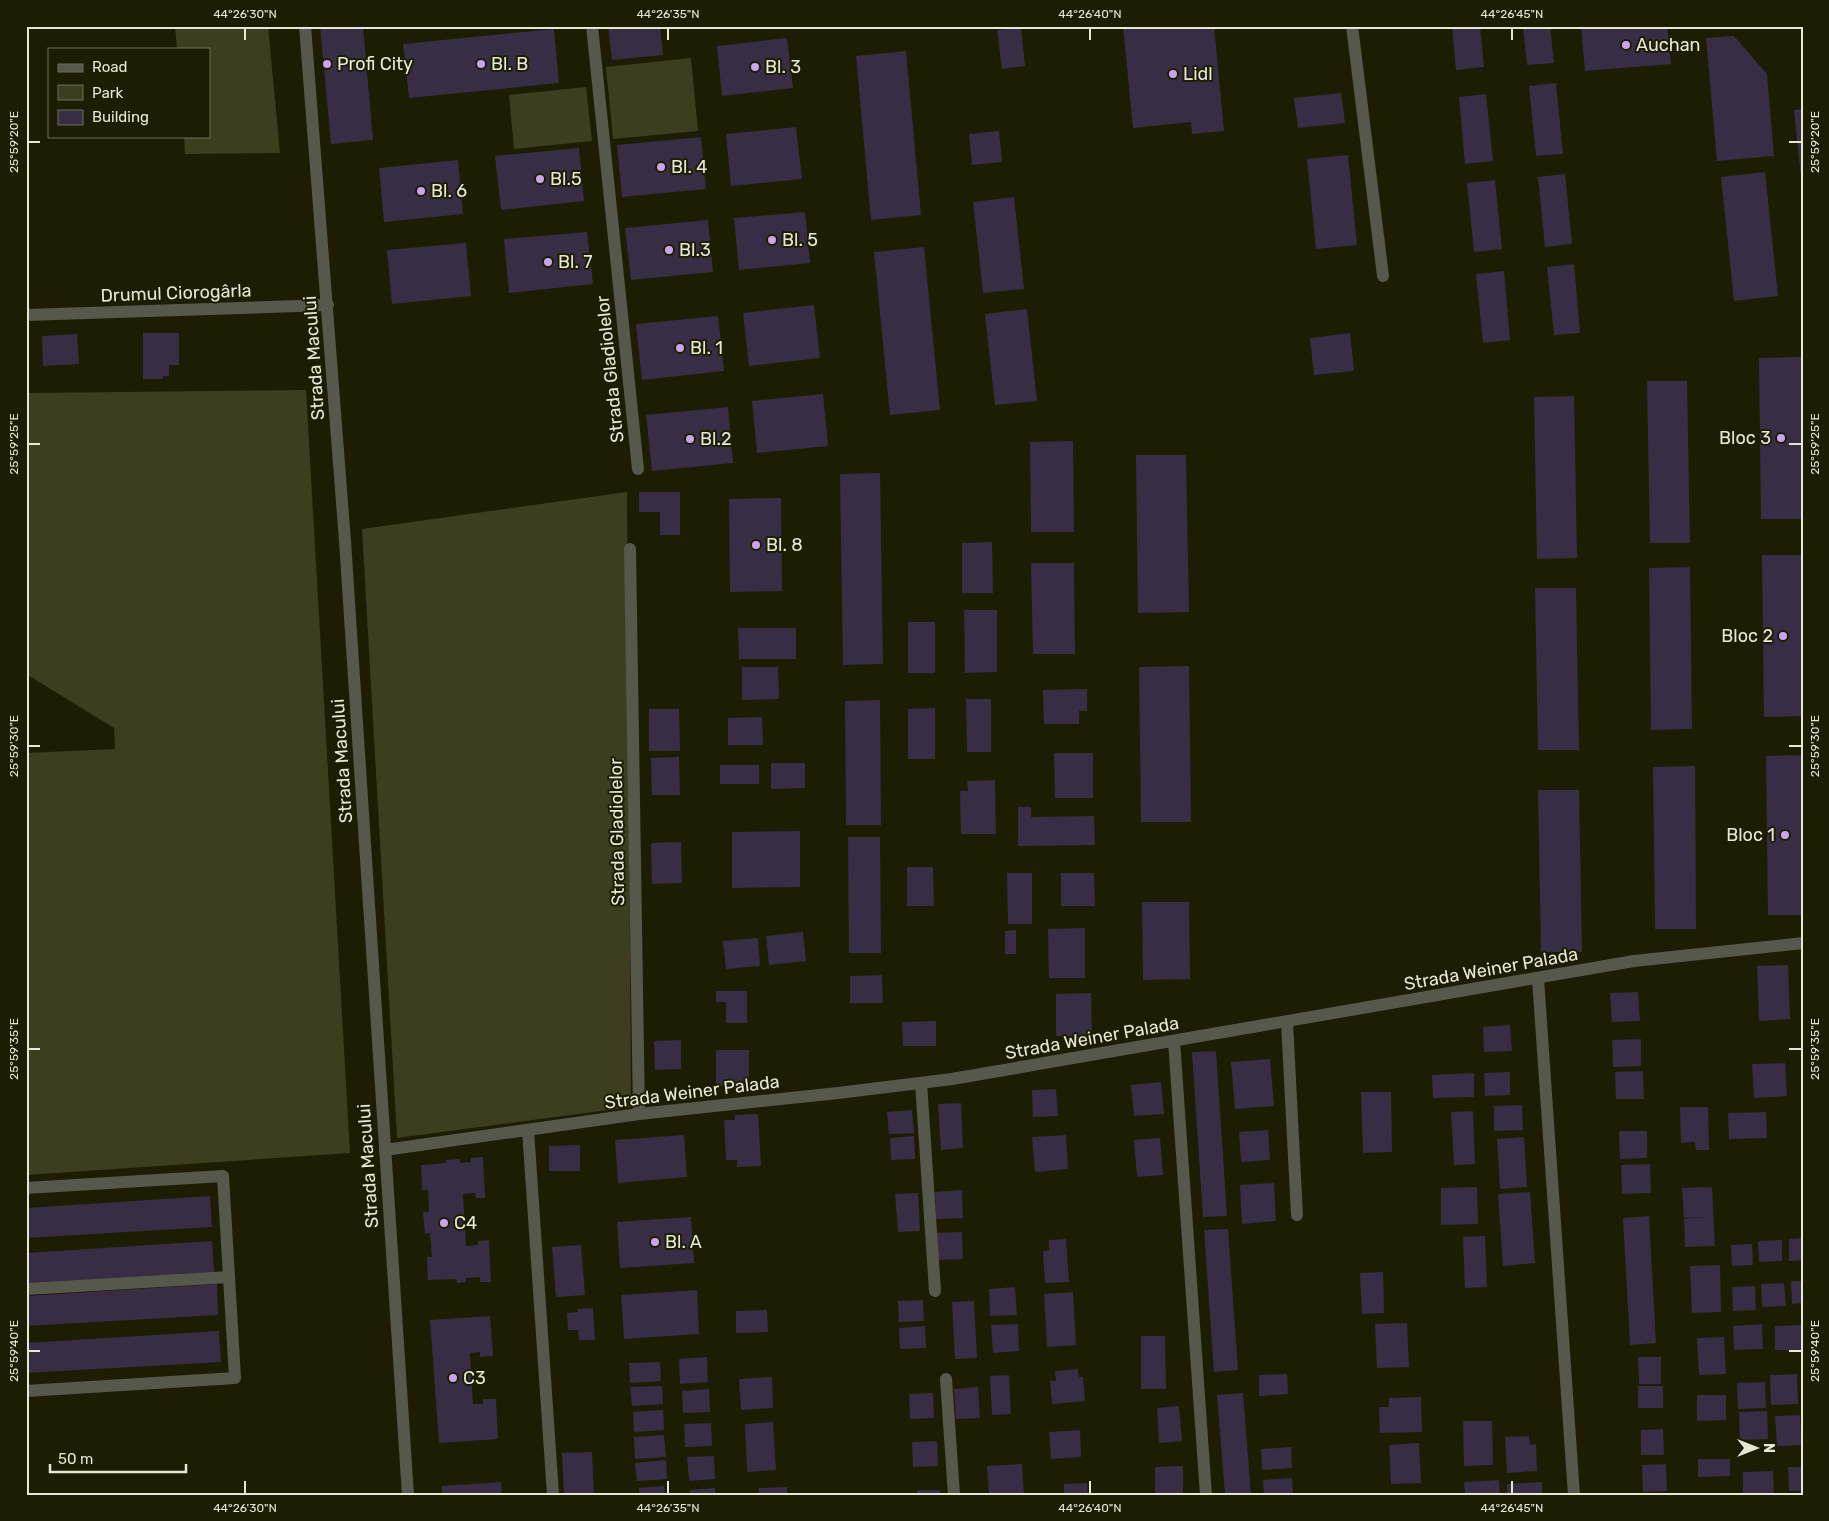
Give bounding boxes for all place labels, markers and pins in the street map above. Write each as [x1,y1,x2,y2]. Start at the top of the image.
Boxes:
place label: Auchan [1636,34,1701,56]
marker: Auchan [1620,39,1632,51]
place label: Profi City [337,53,413,75]
place label: Bl. B [491,53,528,75]
place label: Bl. 3 [765,56,801,78]
marker: Profi City [321,58,333,70]
marker: Bl. B [475,58,487,70]
marker: Bl. 3 [749,61,761,73]
place label: Lidl [1183,63,1213,85]
marker: Lidl [1167,68,1179,80]
place label: Bl. 4 [671,156,708,178]
marker: Bl. 4 [655,161,667,173]
place label: Bl.5 [550,168,582,190]
marker: Bl.5 [534,173,546,185]
place label: Bl. 6 [431,180,467,202]
marker: Bl. 6 [415,185,427,197]
place label: Bl. 5 [782,229,818,251]
marker: Bl. 5 [766,234,778,246]
place label: Bl.3 [679,239,711,261]
marker: Bl.3 [663,244,675,256]
place label: Bl. 7 [558,251,593,273]
marker: Bl. 7 [542,256,554,268]
place label: Bl. 1 [690,337,723,359]
marker: Bl. 1 [674,342,686,354]
place label: Bloc 3 [1719,427,1771,449]
place label: Bl.2 [700,428,732,450]
marker: Bloc 3 [1775,432,1787,444]
marker: Bl.2 [684,433,696,445]
place label: Bl. 8 [766,534,803,556]
marker: Bl. 8 [750,539,762,551]
place label: Bloc 2 [1721,625,1773,647]
marker: Bloc 2 [1777,630,1789,642]
place label: Bloc 1 [1726,824,1775,846]
marker: Bloc 1 [1779,829,1791,841]
place label: C4 [454,1212,477,1234]
marker: C4 [438,1217,450,1229]
place label: Bl. A [665,1231,702,1253]
marker: Bl. A [649,1236,661,1248]
place label: C3 [463,1367,486,1389]
marker: C3 [447,1372,459,1384]

